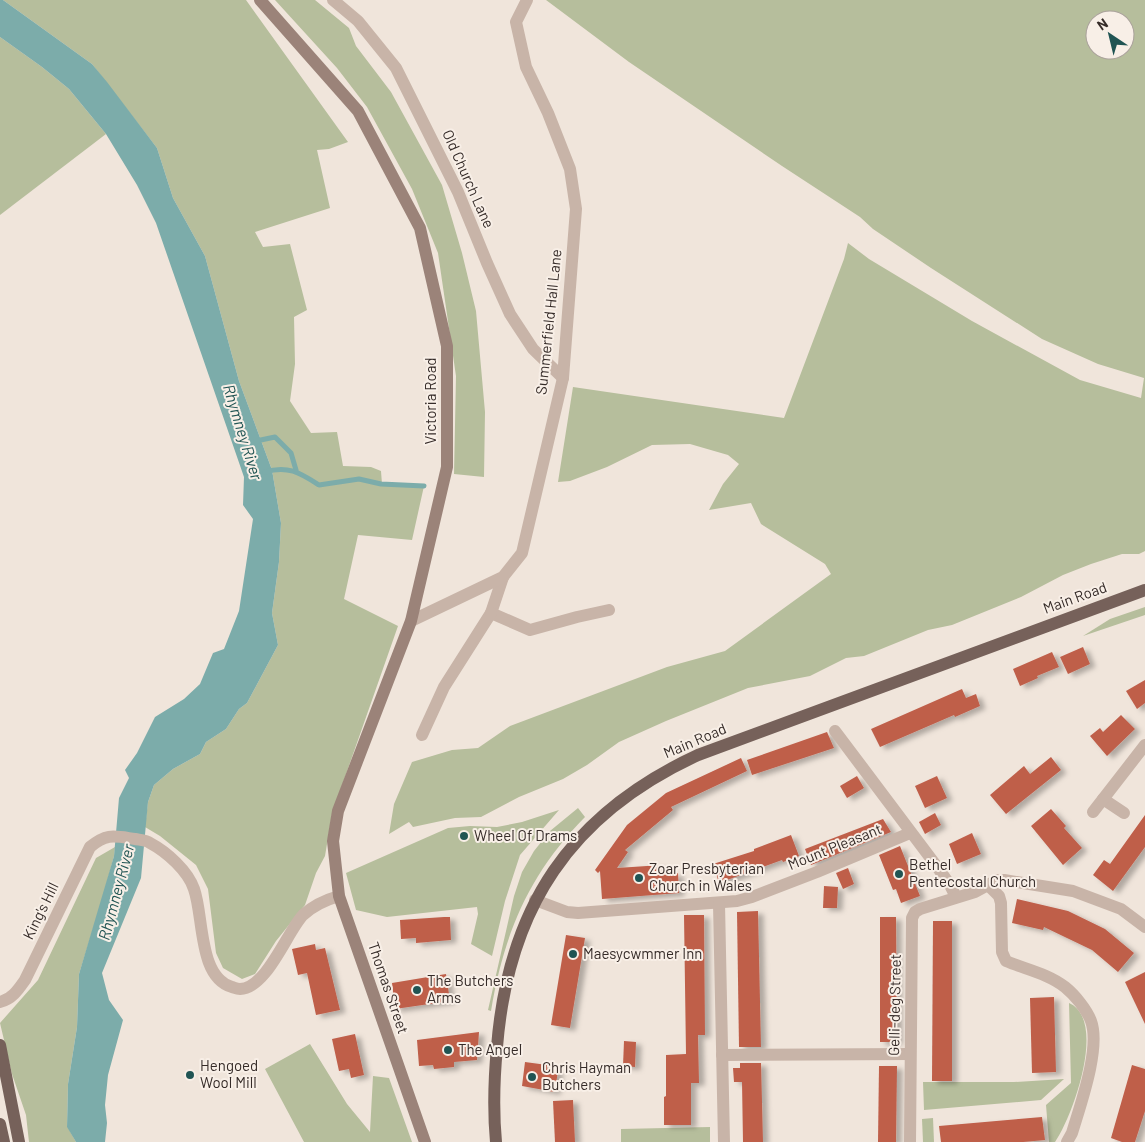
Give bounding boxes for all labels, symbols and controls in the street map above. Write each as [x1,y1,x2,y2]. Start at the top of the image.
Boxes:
north arrow [1085,10,1135,60]
text: N [1094,14,1111,34]
street label: Old Church Lane [439,127,499,231]
street label: Summerfield Hall Lane [531,248,565,396]
street label: Victoria Road [421,358,439,445]
water label: Rhymney River [220,382,267,483]
street label: Main Road [1040,577,1109,617]
street label: Main Road [661,719,729,761]
street label: Mount Pleasant [785,819,884,873]
place label: Wheel Of Drams [474,826,577,844]
marker: Wheel Of Drams [458,830,470,842]
water label: Rhymney River [94,840,138,942]
place label: Bethel Pentecostal Church [909,855,1036,890]
place label: Zoar Presbyterian Church in Wales [649,859,764,894]
marker: Bethel Pentecostal Church [893,868,905,880]
marker: Zoar Presbyterian Church in Wales [633,872,645,884]
street label: King's Hill [19,879,62,942]
street label: Thomas Street [365,939,413,1036]
place label: Maesycwmmer Inn [583,944,702,962]
marker: Maesycwmmer Inn [567,948,579,960]
street label: Gelli-deg Street [884,954,904,1056]
place label: The Butchers Arms [427,971,513,1006]
marker: The Butchers Arms [411,984,423,996]
place label: The Angel [458,1040,522,1058]
marker: The Angel [442,1044,454,1056]
place label: Hengoed Wool Mill [200,1056,258,1091]
place label: Chris Hayman Butchers [542,1058,631,1093]
marker: Hengoed Wool Mill [184,1069,196,1081]
marker: Chris Hayman Butchers [526,1071,538,1083]

